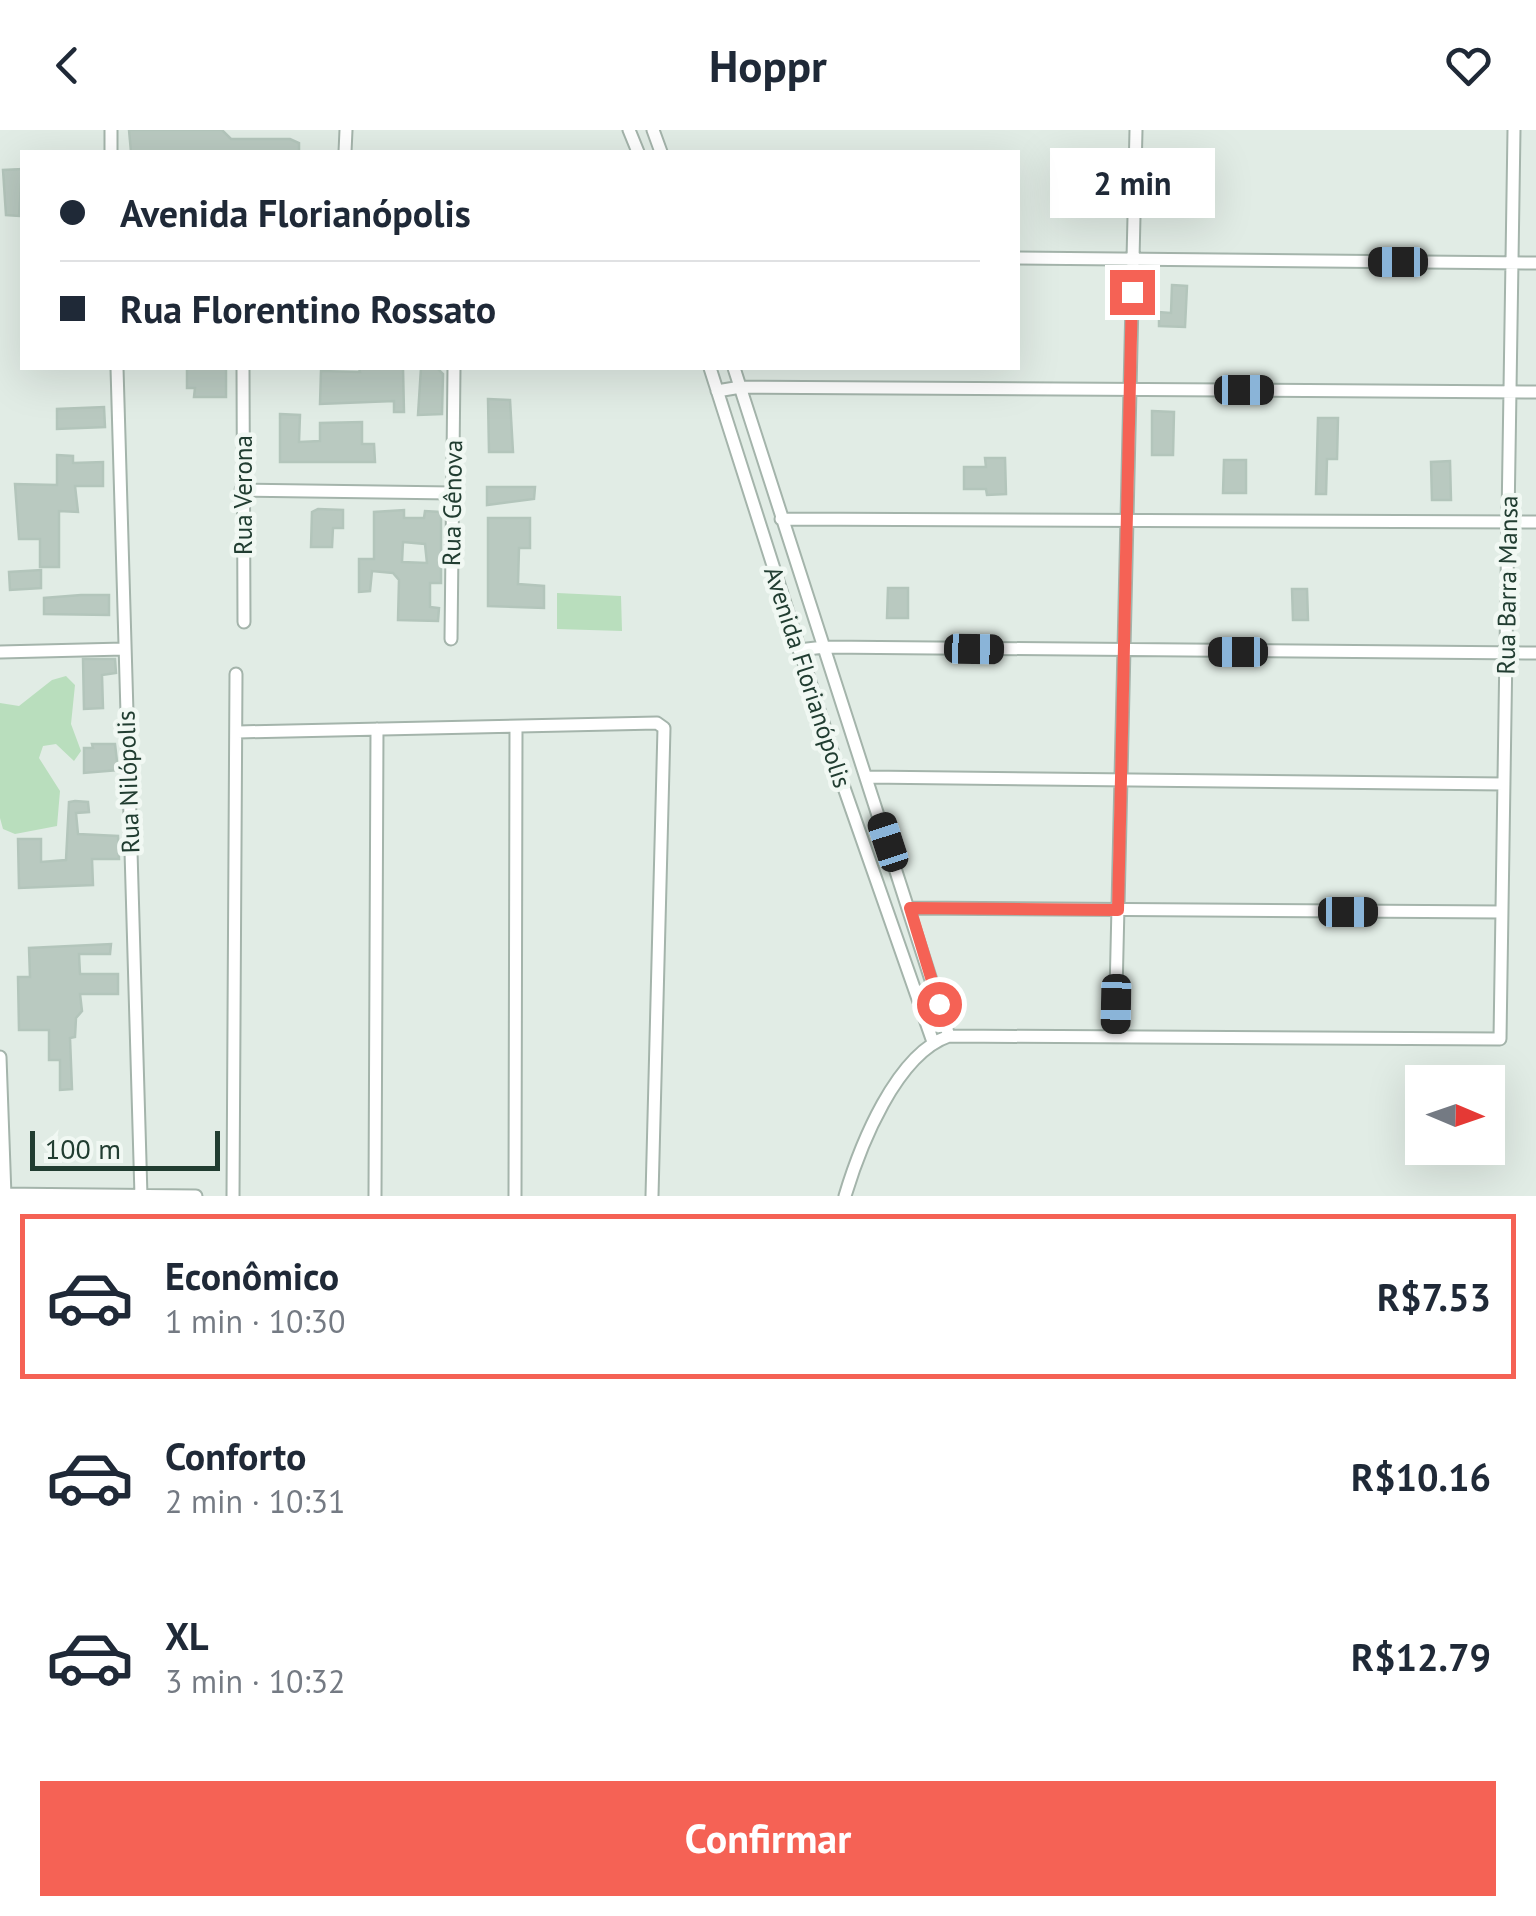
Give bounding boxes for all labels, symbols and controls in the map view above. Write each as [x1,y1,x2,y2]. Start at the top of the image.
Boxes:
text: Hoppr [709,36,827,94]
icon: back [40,38,95,93]
icon: heart [1441,38,1496,93]
callout: 2 min [1050,147,1214,217]
text: 2 min [1093,162,1172,204]
text: Avenida Florianópolis [120,188,471,237]
car [1368,247,1428,277]
route end [1110,270,1155,315]
text: Rua Florentino Rossato [120,284,496,333]
car [1214,375,1274,405]
street label: Rua Verona [227,435,259,555]
street label: Rua Gênova [435,440,469,566]
street label: Rua Barra Mansa [1489,495,1525,675]
street label: Avenida Florianópolis [757,562,859,792]
car [944,633,1004,665]
car [1208,637,1268,667]
street label: Rua Nilópolis [110,710,146,854]
car [864,809,912,875]
car [1318,897,1378,927]
car [1100,974,1132,1034]
route start [917,982,962,1027]
north arrow [1405,1065,1505,1165]
map controls [1405,1065,1505,1165]
scale bar [30,1126,220,1170]
text: 100 m [45,1130,121,1167]
text: Econômico [165,1251,339,1300]
icon: car [45,1252,135,1342]
text: R$7.53 [1377,1272,1491,1321]
text: 1 min · 10:30 [165,1300,345,1342]
text: Conforto [165,1431,306,1480]
icon: car [45,1432,135,1522]
text: R$10.16 [1351,1452,1491,1501]
text: 2 min · 10:31 [165,1480,345,1522]
text: XL [165,1611,209,1660]
icon: car [45,1612,135,1702]
text: R$12.79 [1351,1632,1491,1681]
text: 3 min · 10:32 [165,1660,345,1702]
button: Confirmar [40,1781,1496,1896]

